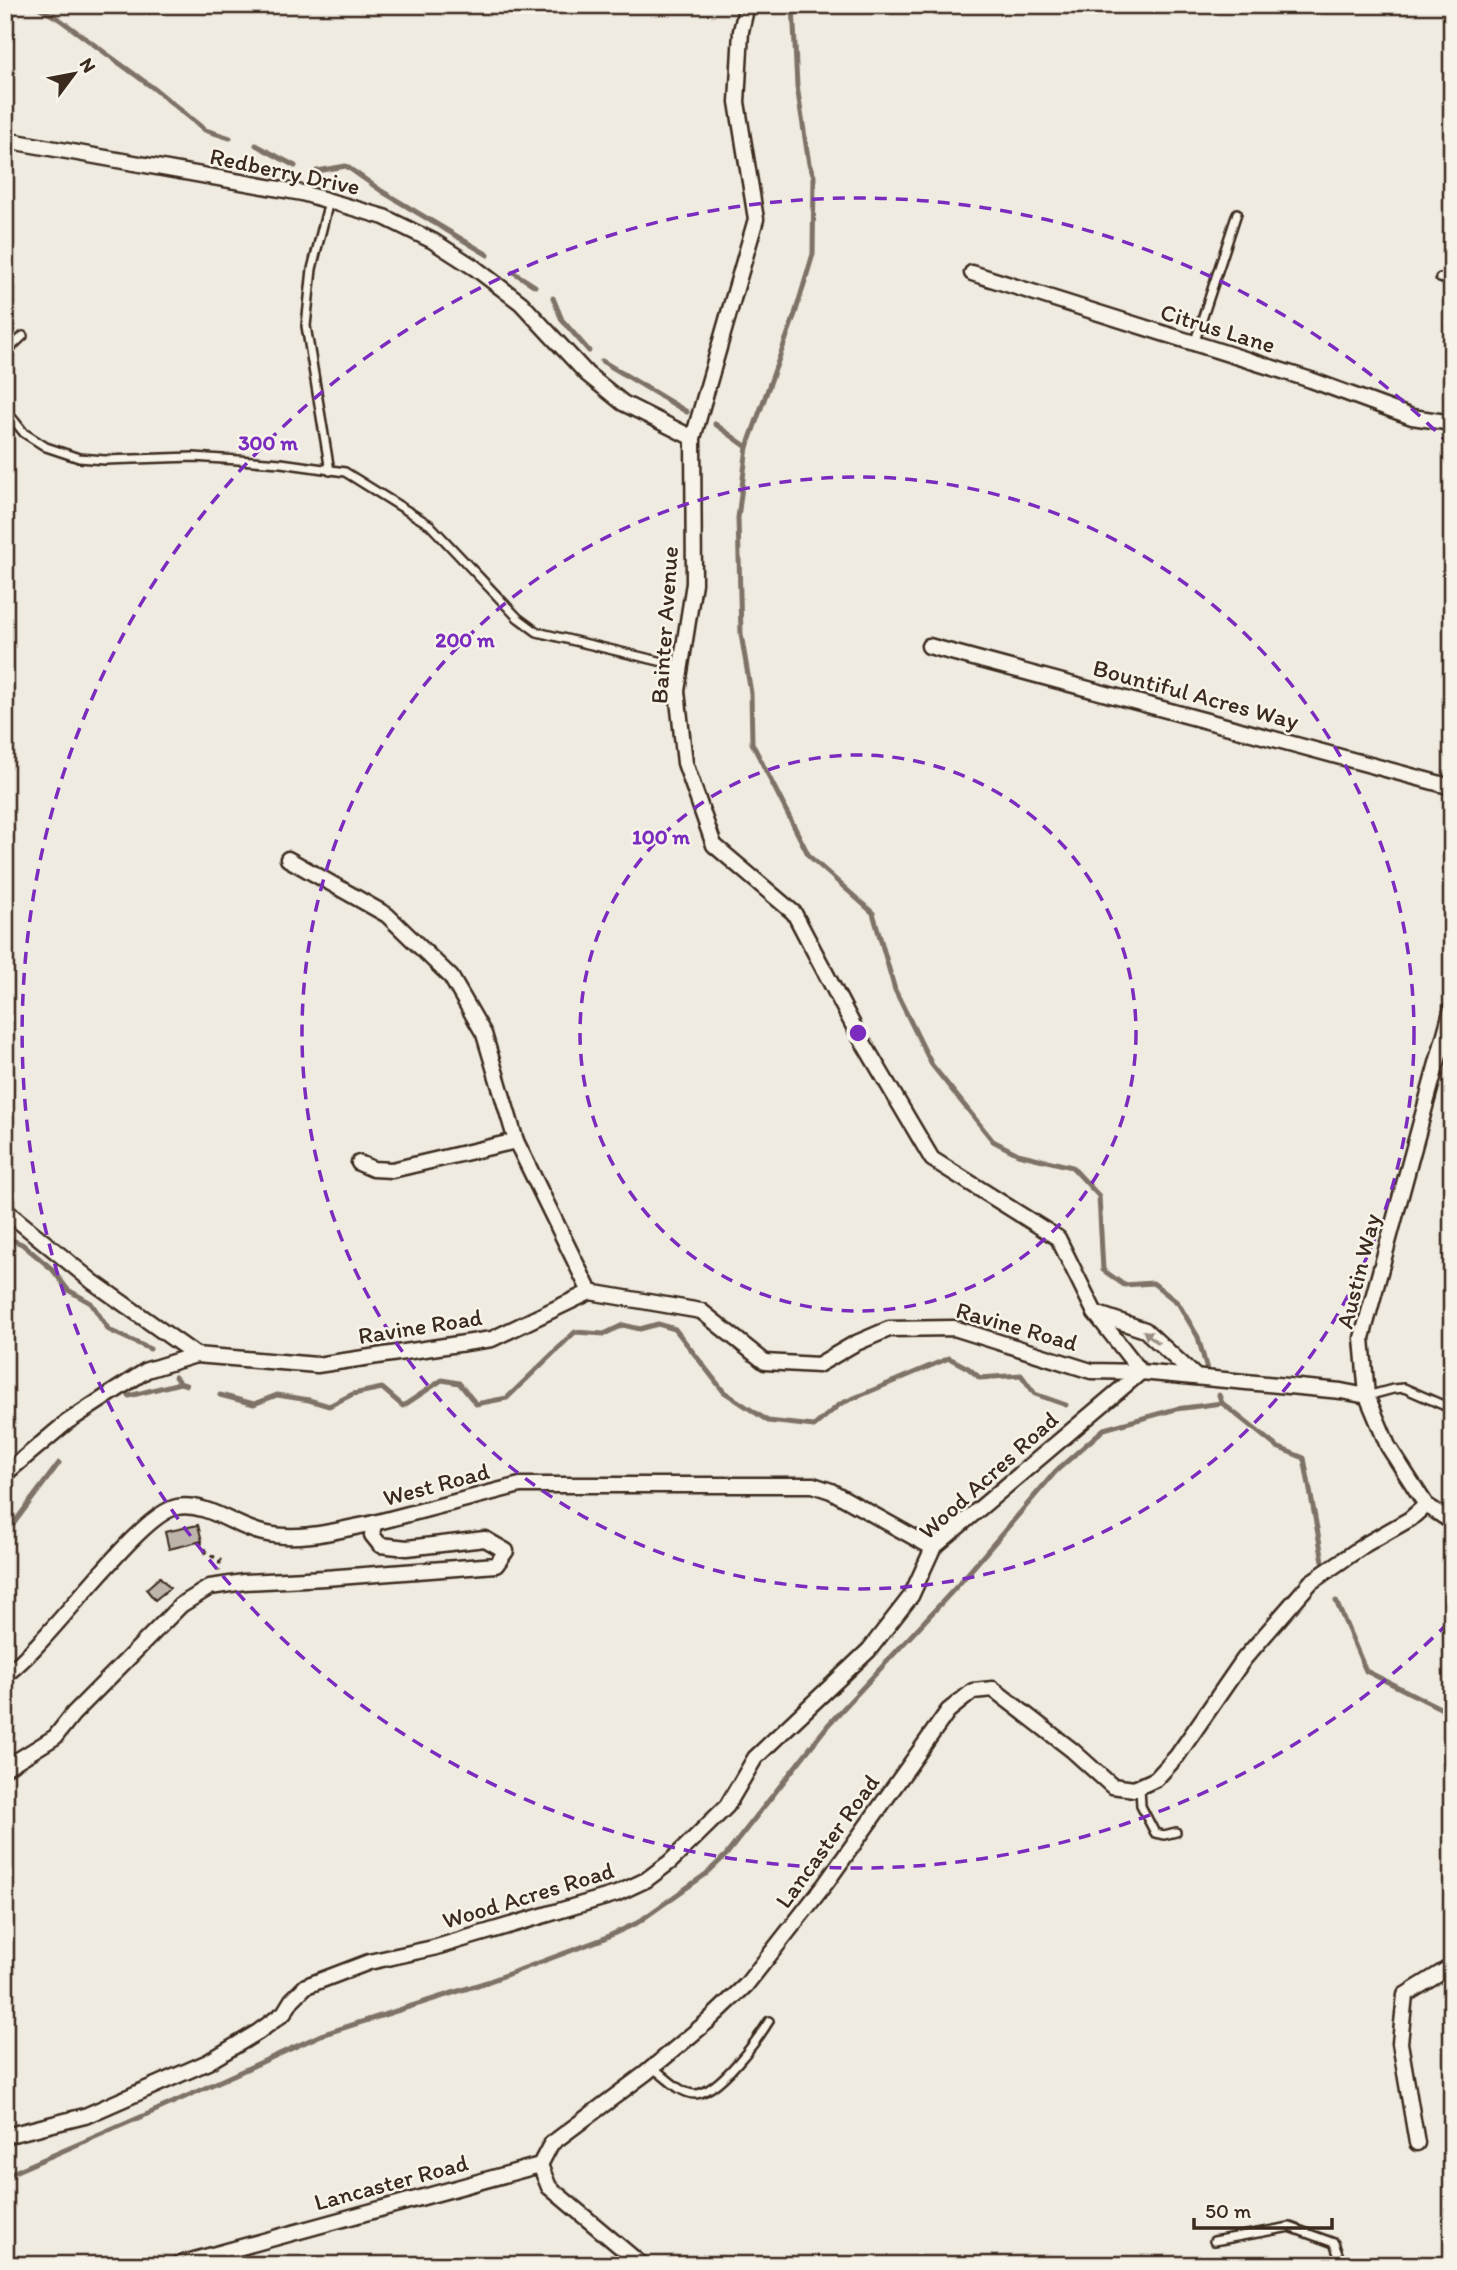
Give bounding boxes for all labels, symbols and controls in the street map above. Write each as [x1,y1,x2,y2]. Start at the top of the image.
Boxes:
north arrow [38,38,108,108]
text: N [75,54,101,77]
street label: Redberry Drive [207,141,363,201]
street label: Citrus Lane [1157,297,1279,359]
text: 300 m [238,430,298,455]
street label: Bainter Avenue [644,545,684,705]
text: 200 m [435,627,495,652]
street label: Bountiful Acres Way [1090,653,1302,735]
text: 100 m [632,824,690,849]
centre of rings [846,1021,870,1045]
street label: Austin Way [1330,1211,1386,1331]
street label: Ravine Road [953,1295,1081,1357]
street label: Ravine Road [356,1302,484,1350]
one-way arrow [1143,1329,1161,1344]
street label: Wood Acres Road [912,1405,1064,1545]
street label: West Road [380,1456,492,1512]
street label: Lancaster Road [769,1768,885,1914]
street label: Wood Acres Road [439,1855,617,1935]
street label: Lancaster Road [311,2148,471,2216]
scale bar [1194,2186,1333,2230]
text: 50 m [1205,2198,1252,2223]

